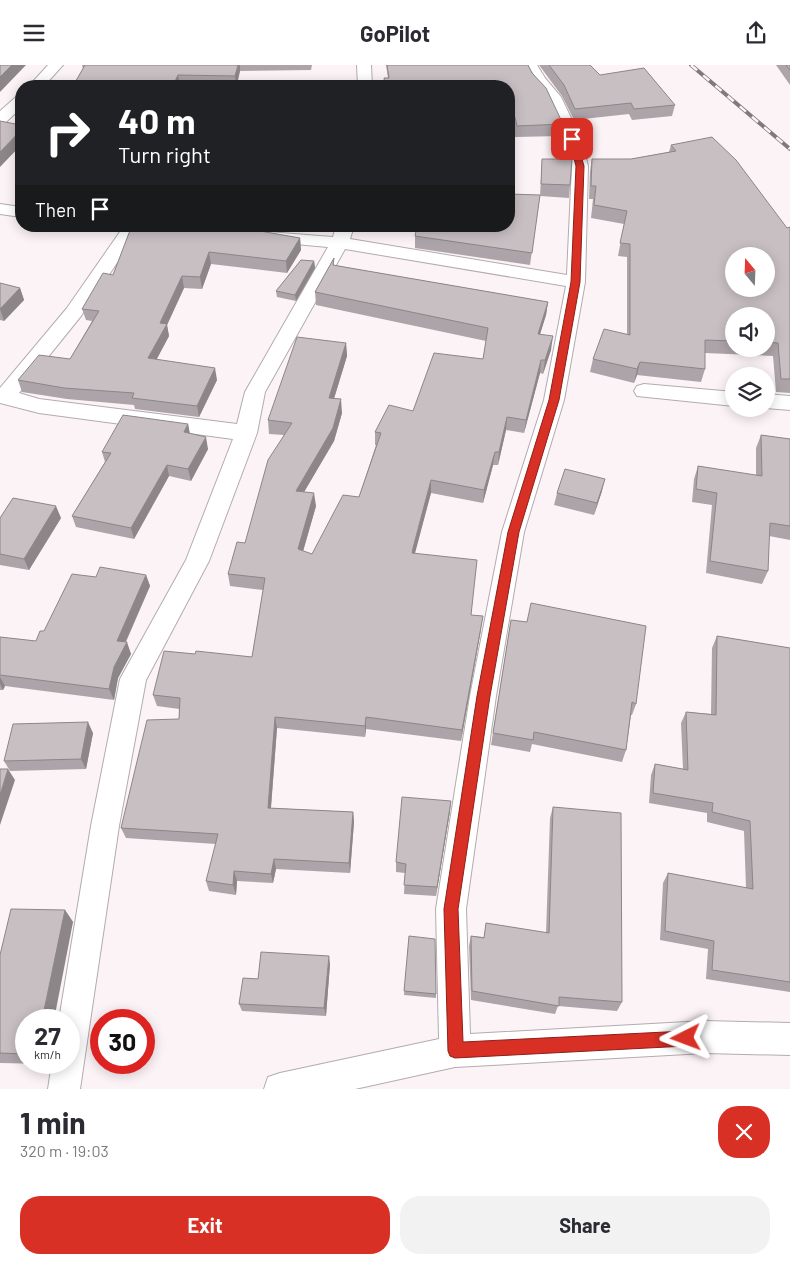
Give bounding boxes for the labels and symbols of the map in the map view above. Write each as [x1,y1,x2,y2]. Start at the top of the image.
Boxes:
pin [551,118,593,160]
north arrow [725,247,775,297]
speed limit sign: 30 [90,1009,155,1074]
position arrow [659,1011,711,1063]

